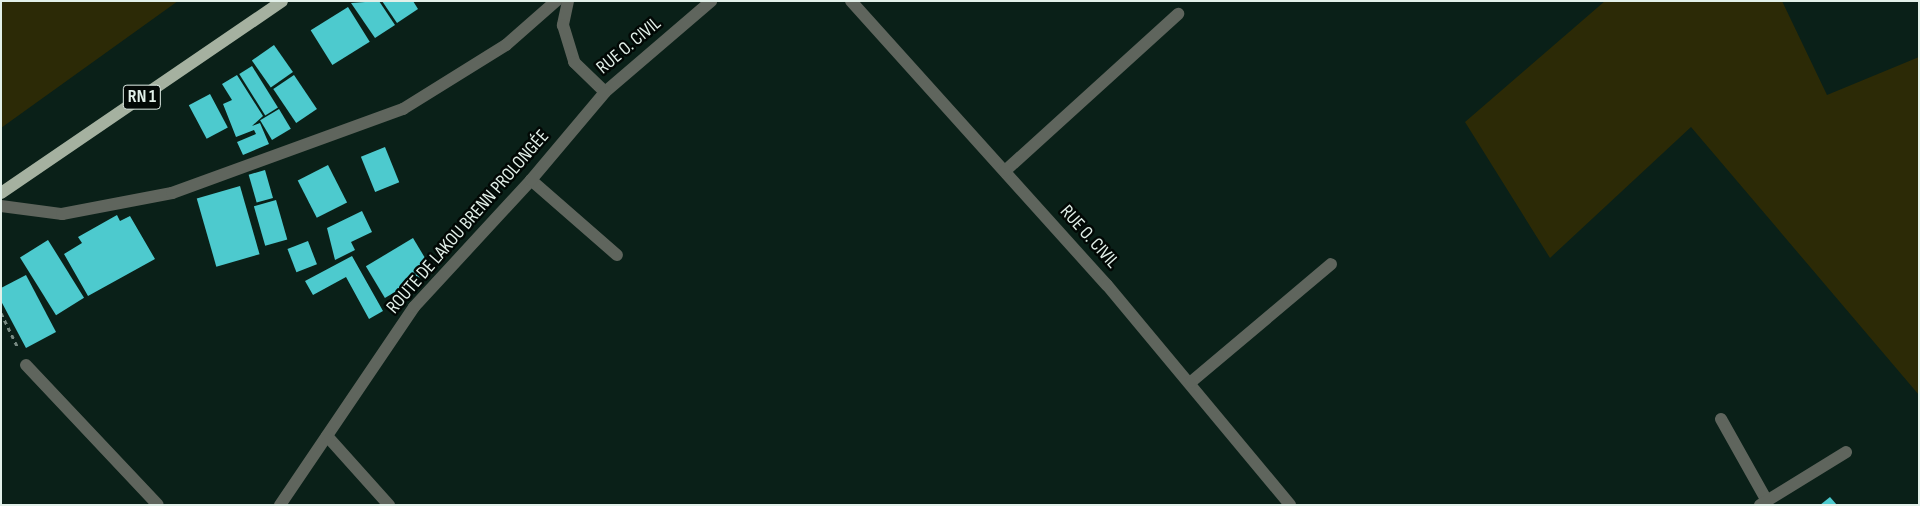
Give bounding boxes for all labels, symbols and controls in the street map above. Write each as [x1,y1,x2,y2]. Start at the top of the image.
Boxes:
street label: RUE O. CIVIL [592,13,666,79]
road number: RN 1 [122,81,162,112]
street label: ROUTE DE LAKOU BRENN PROLONGÉE [382,125,554,319]
street label: RUE O. CIVIL [1055,201,1123,273]

